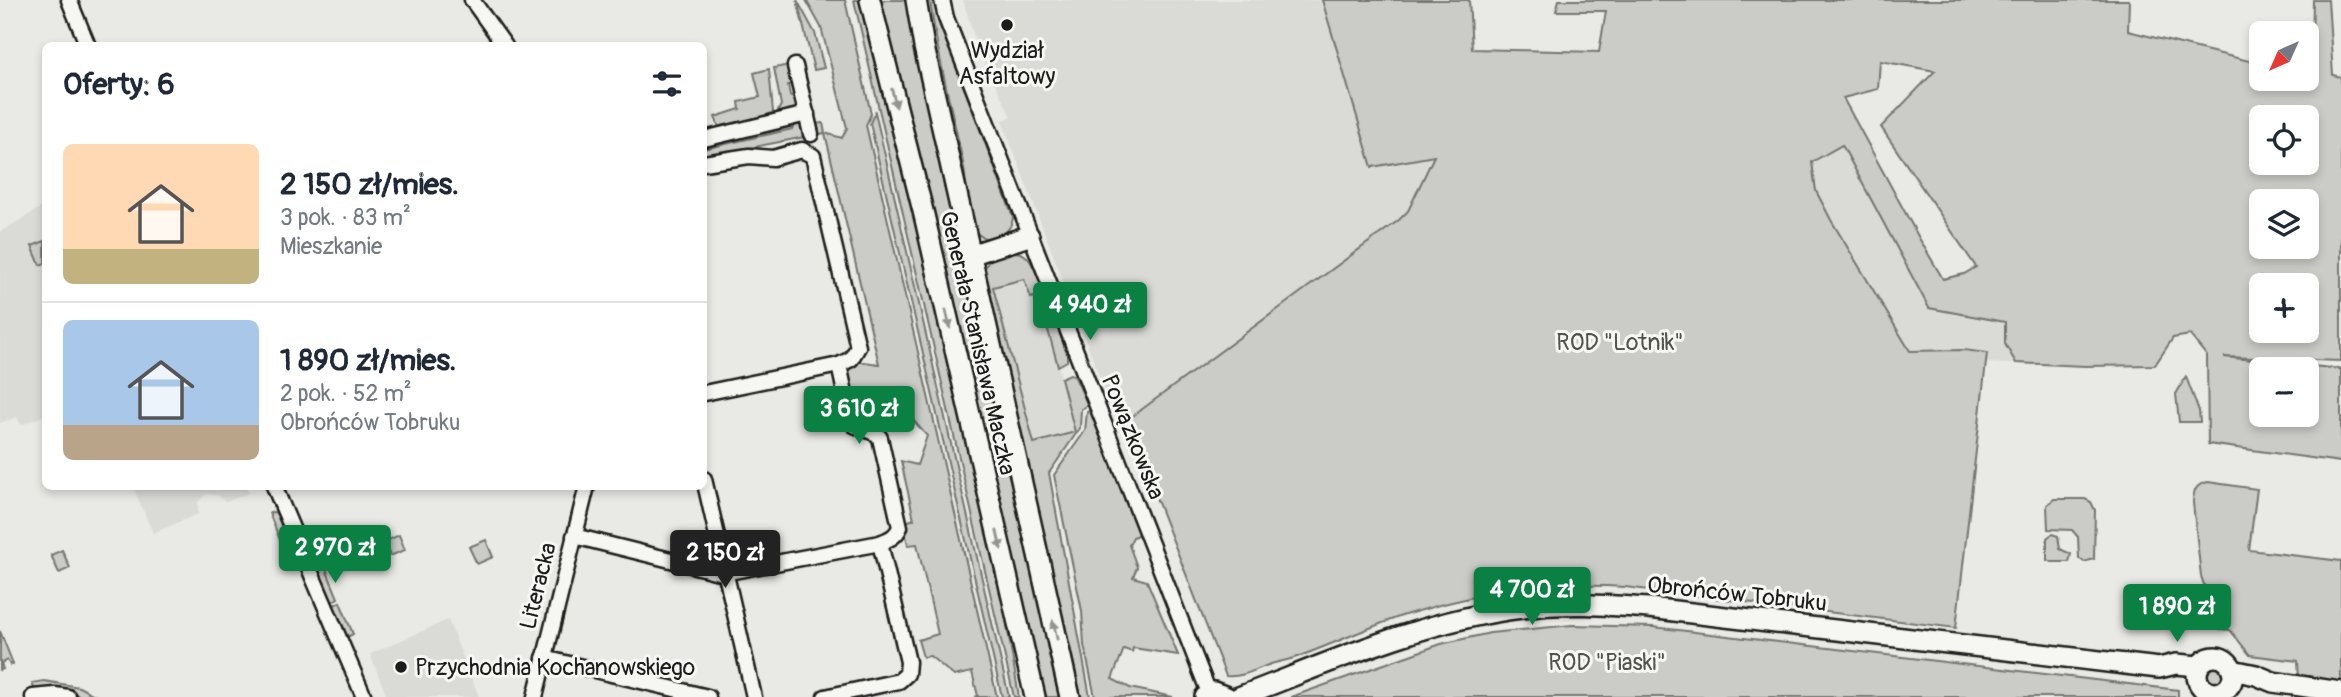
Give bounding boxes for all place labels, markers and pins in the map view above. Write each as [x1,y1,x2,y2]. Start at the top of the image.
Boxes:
marker: Wydział Asfaltowy [999,17,1015,33]
place label: Wydział Asfaltowy [959,36,1055,91]
pin: 4 940 zł [1018,282,1162,342]
pin: 3 610 zł [787,386,931,446]
pin: 2 970 zł [263,526,407,585]
pin: 2 150 zł [653,530,797,590]
pin: 4 700 zł [1460,568,1604,627]
pin: 1 890 zł [2105,584,2249,644]
place label: Przychodnia Kochanowskiego [415,653,695,682]
marker: Przychodnia Kochanowskiego [393,659,409,675]

